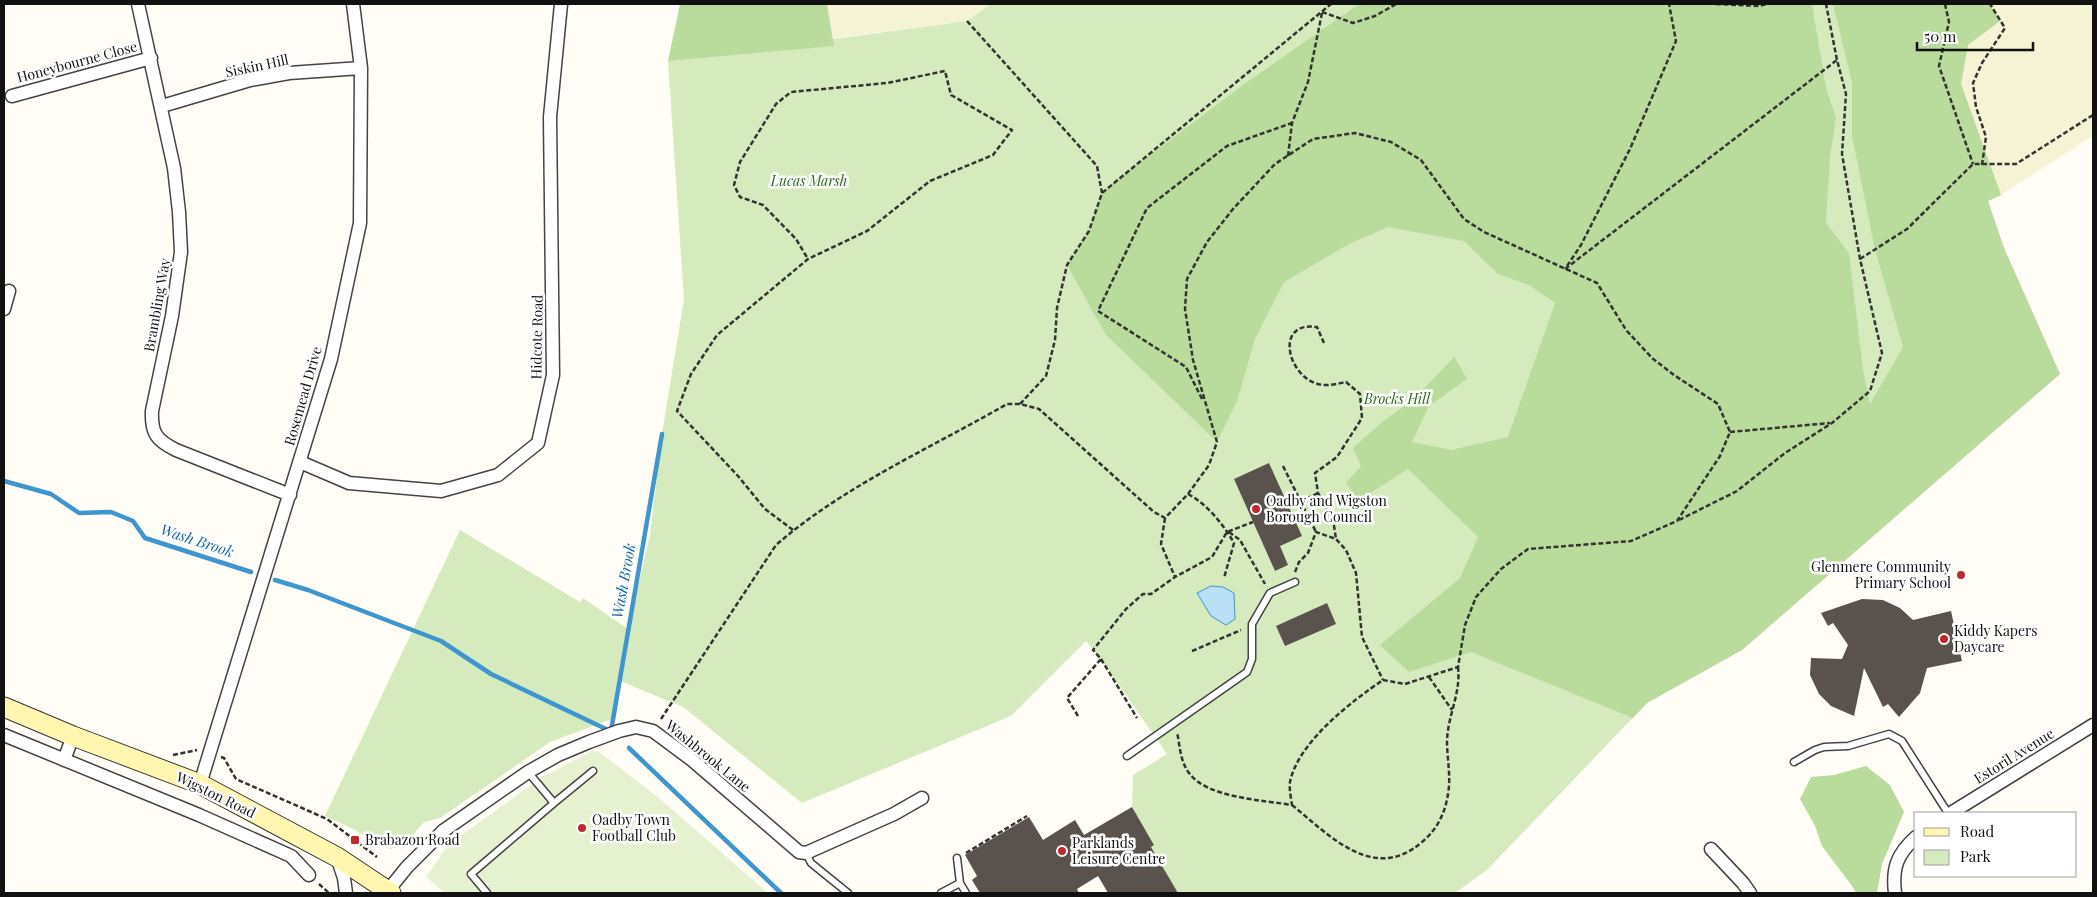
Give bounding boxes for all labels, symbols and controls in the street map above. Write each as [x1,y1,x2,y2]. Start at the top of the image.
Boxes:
scale bar [1917,20,2033,52]
text: 50 m [1924,26,1957,46]
street label: Honeybourne Close [15,36,139,87]
street label: Siskin Hill [223,50,290,81]
park label: Lucas Marsh [770,171,847,190]
street label: Brambling Way [139,257,174,353]
street label: Hidcote Road [526,294,547,379]
street label: Rosemead Drive [279,344,326,448]
park label: Brocks Hill [1363,389,1431,408]
place label: Oadby and Wigston Borough Council [1266,491,1388,526]
marker: Oadby and Wigston Borough Council [1250,503,1262,515]
water label: Wash Brook [158,519,237,561]
water label: Wash Brook [607,541,640,620]
place label: Glenmere Community Primary School [1811,557,1951,592]
marker: Glenmere Community Primary School [1955,569,1967,581]
place label: Kiddy Kapers Daycare [1954,621,2038,656]
marker: Kiddy Kapers Daycare [1938,633,1950,645]
street label: Washbrook Lane [661,715,755,796]
street label: Estoril Avenue [1970,723,2057,788]
street label: Wigston Road [172,767,259,822]
place label: Oadby Town Football Club [592,810,676,845]
legend [1914,812,2077,877]
text: Road [1960,821,1994,841]
marker: Oadby Town Football Club [576,822,588,834]
place label: Brabazon Road [365,830,460,849]
place label: Parklands Leisure Centre [1072,833,1165,868]
marker: Brabazon Road [349,834,361,846]
marker: Parklands Leisure Centre [1056,845,1068,857]
text: Park [1960,846,1992,866]

